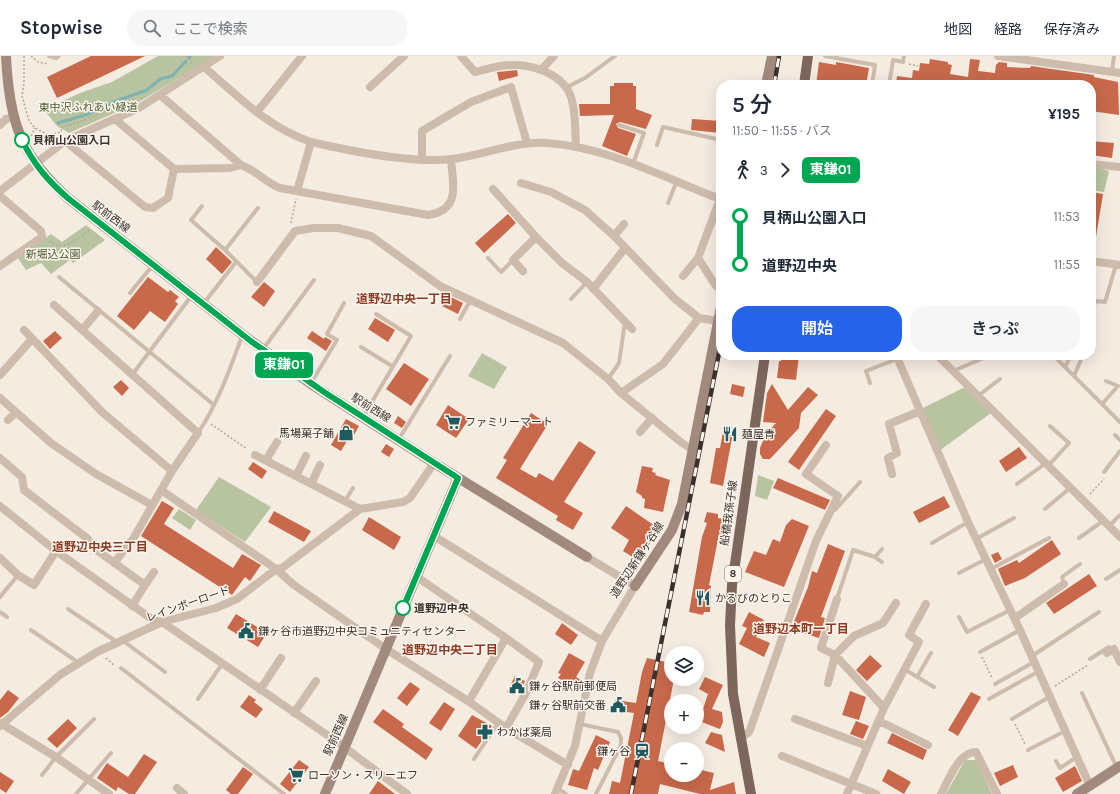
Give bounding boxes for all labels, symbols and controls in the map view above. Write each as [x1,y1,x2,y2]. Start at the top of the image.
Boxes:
search box [127,10,407,46]
text: Stopwise [20,17,103,39]
icon: search [141,17,163,39]
text: ここで検索 [173,20,248,38]
text: 地図 [944,21,972,38]
text: 経路 [994,21,1022,38]
text: 保存済み [1044,21,1100,38]
text: 5 分 [732,92,772,118]
park label: 東中沢ふれあい緑道 [39,101,138,114]
text: ¥195 [1048,105,1080,123]
text: 11:50 – 11:55 · バス [732,123,832,138]
marker: 貝柄山公園入口 [14,132,30,148]
place label: 貝柄山公園入口 [33,134,110,147]
icon: walk [732,159,754,181]
icon: forward [774,159,796,181]
text: 東鎌01 [810,161,852,178]
text: 3 [760,163,768,178]
street label: 駅前西線 [90,199,132,235]
text: 貝柄山公園入口 [762,209,867,227]
text: 11:53 [1053,209,1080,224]
park label: 新堀込公園 [26,248,81,261]
text: 道野辺中央 [762,257,837,275]
text: 11:55 [1054,257,1080,272]
district label: 道野辺中央一丁目 [356,292,452,306]
button: 開始 [732,306,902,352]
button: きっぷ [910,306,1080,352]
line badge: 東鎌01 [256,352,312,378]
text: 東鎌01 [263,356,305,373]
street label: 駅前西線 [349,391,393,425]
supermarket icon: ファミリーマート [444,413,462,431]
place label: ファミリーマート [465,416,553,429]
shop icon: 馬場菓子舗 [337,424,355,442]
restaurant icon: 麺屋青 [721,425,739,443]
place label: 馬場菓子舗 [279,427,334,440]
place label: 麺屋青 [742,428,775,441]
street label: 船橋我孫子線 [718,479,740,547]
street label: 道野辺新鎌ヶ谷線 [608,520,666,600]
district label: 道野辺中央三丁目 [52,540,148,554]
road number: 8 [725,566,741,582]
street label: レインボーロード [144,584,232,624]
restaurant icon: かるびのとりこ [694,589,712,607]
place label: かるびのとりこ [715,592,792,605]
marker: 道野辺中央 [395,600,411,616]
place label: 道野辺中央 [414,602,469,615]
public building icon: 鎌ヶ谷市道野辺中央コミュニティセンター [237,622,255,640]
district label: 道野辺本町一丁目 [753,622,849,636]
place label: 鎌ヶ谷市道野辺中央コミュニティセンター [258,625,466,638]
district label: 道野辺中央二丁目 [402,643,498,657]
map controls [664,646,704,782]
button: layers [664,646,704,686]
public building icon: 鎌ヶ谷駅前郵便局 [508,677,526,695]
place label: 鎌ヶ谷駅前郵便局 [529,680,617,693]
button: + [664,694,704,734]
public building icon: 鎌ヶ谷駅前交番 [609,696,627,714]
place label: 鎌ヶ谷駅前交番 [529,699,606,712]
street label: 駅前西線 [321,712,351,758]
pharmacy icon: わかば薬局 [476,723,494,741]
place label: わかば薬局 [497,726,552,739]
station icon: 鎌ヶ谷 [633,742,651,760]
button: − [664,742,704,782]
place label: 鎌ヶ谷 [597,745,630,758]
supermarket icon: ローソン・スリーエフ [287,766,305,784]
place label: ローソン・スリーエフ [308,769,418,782]

